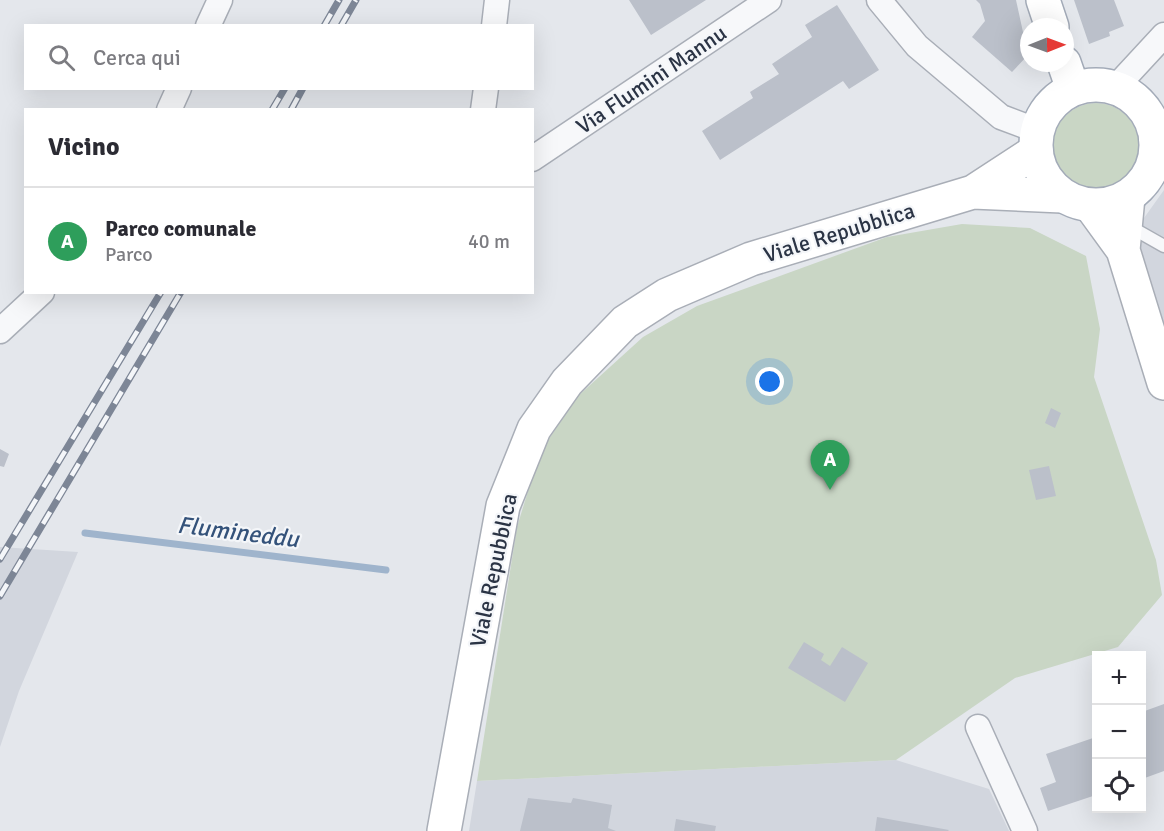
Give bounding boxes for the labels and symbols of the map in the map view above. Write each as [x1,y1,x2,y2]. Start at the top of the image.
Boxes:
north arrow [1020,18,1074,72]
street label: Via Flumini Mannu [571,19,732,140]
street label: Viale Repubblica [760,197,918,268]
your location [755,367,784,396]
pin: A [810,440,850,490]
street label: Viale Repubblica [464,491,523,649]
water label: Flumineddu [176,510,302,555]

